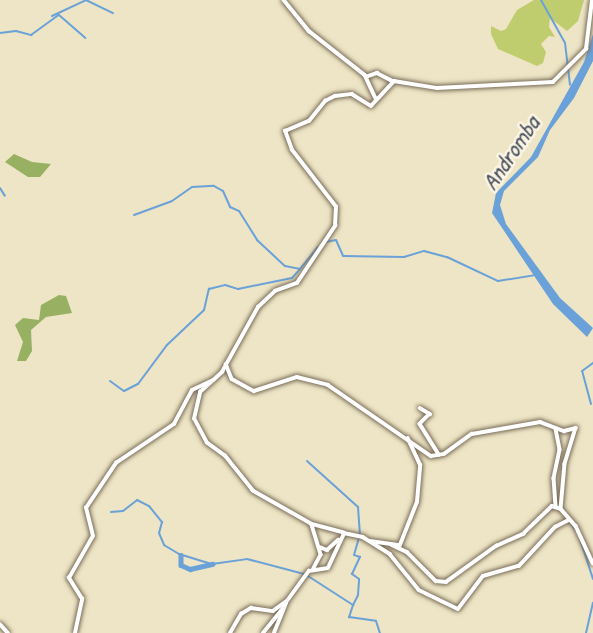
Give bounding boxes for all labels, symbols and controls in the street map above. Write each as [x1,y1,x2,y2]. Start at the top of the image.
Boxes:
water label: Andromba [476,111,546,195]

